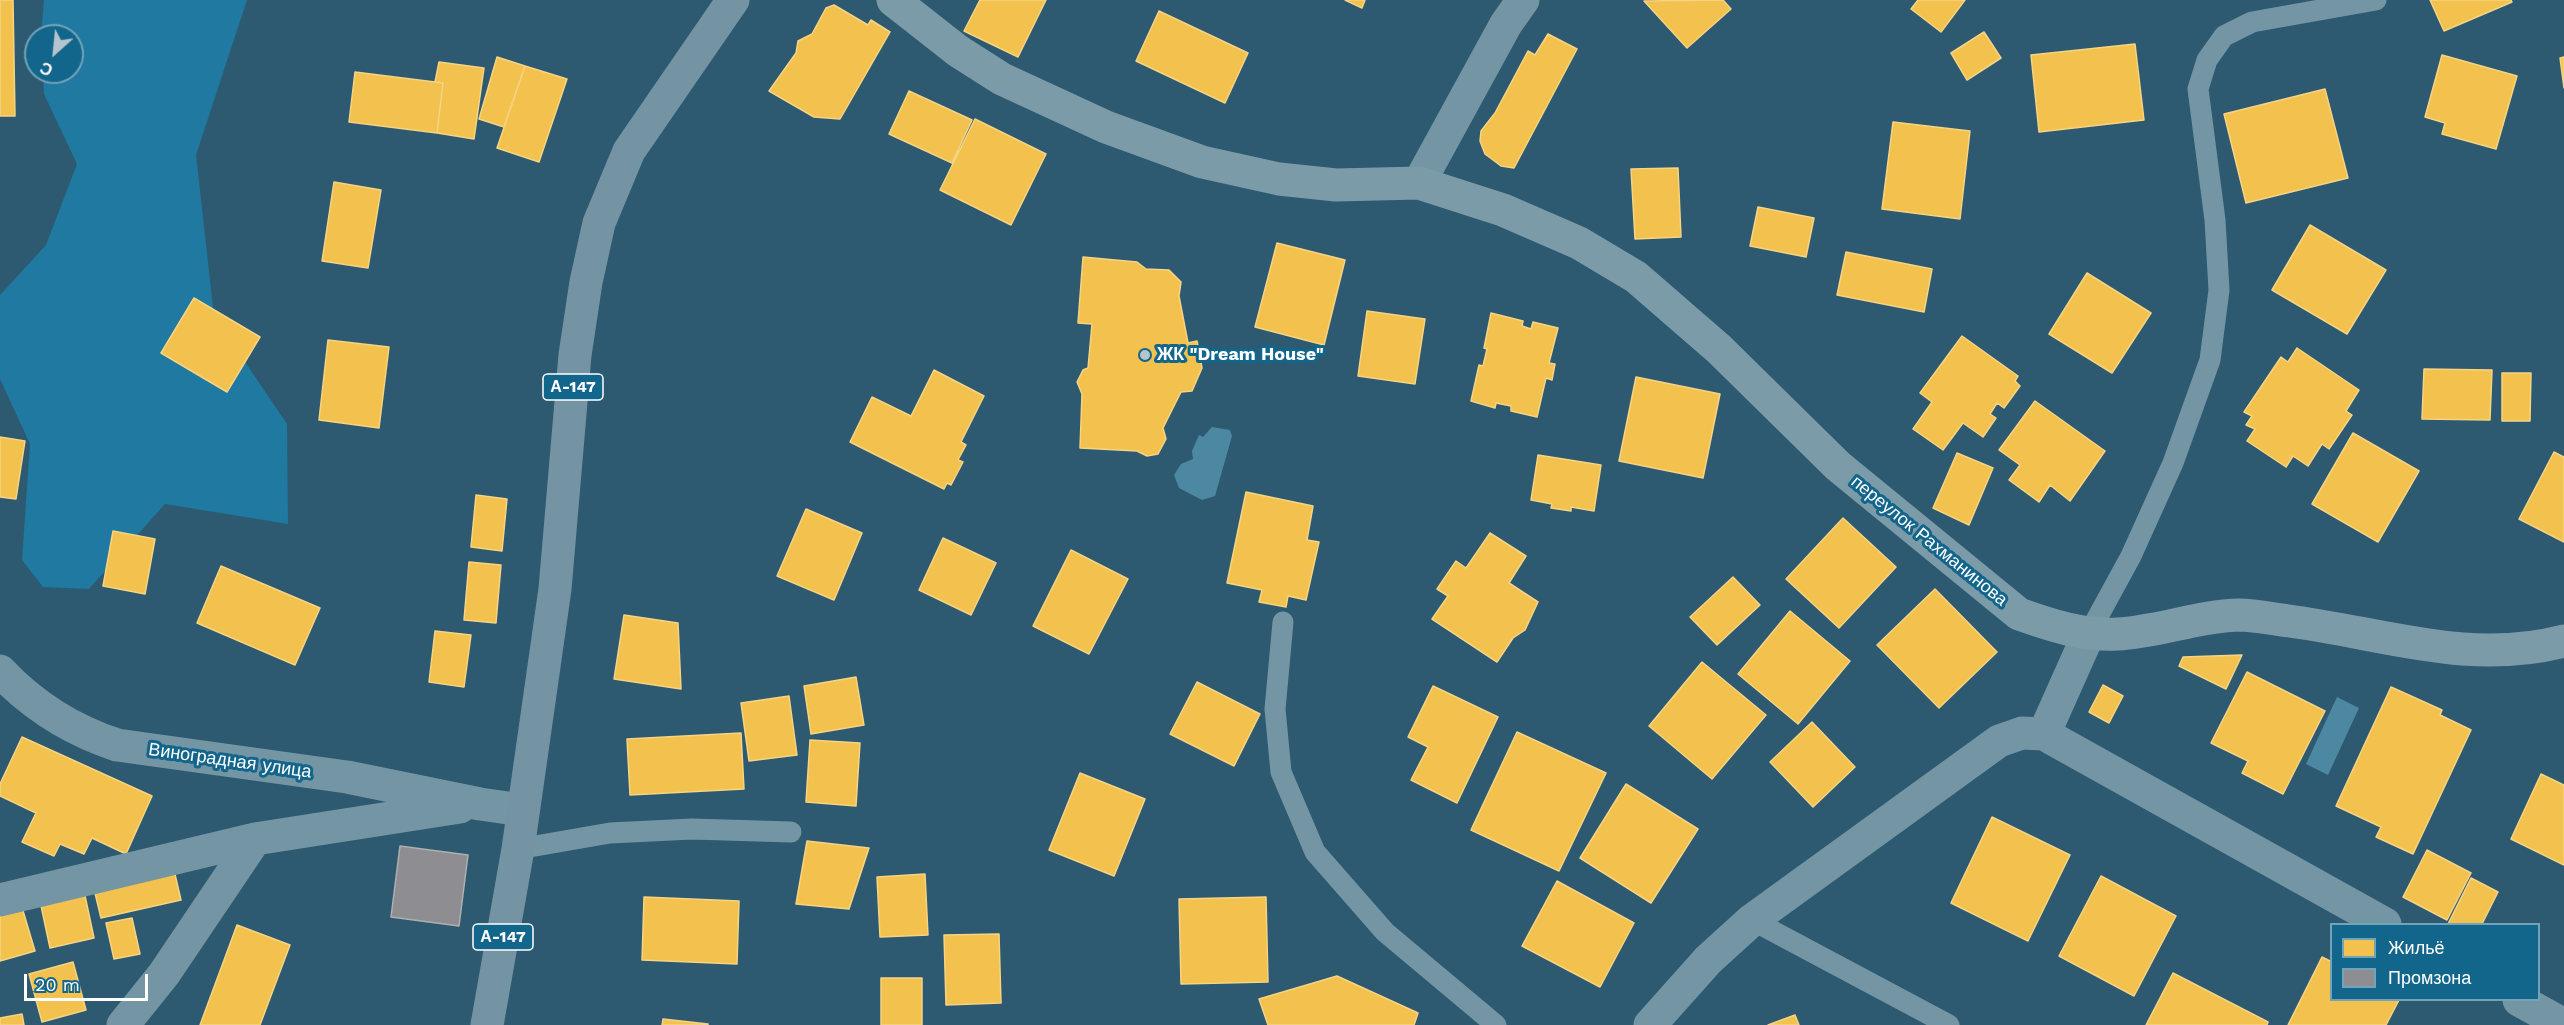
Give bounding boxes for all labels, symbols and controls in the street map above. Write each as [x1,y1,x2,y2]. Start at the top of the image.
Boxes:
north arrow [24,24,84,84]
text: С [37,58,56,80]
place label: ЖК "Dream House" [1157,344,1324,366]
marker: ЖК "Dream House" [1138,348,1152,362]
road number: А-147 [543,374,603,400]
street label: переулок Рахманинова [1846,471,2012,611]
street label: Виноградная улица [147,739,313,783]
legend [2330,923,2540,1001]
road number: А-147 [473,924,533,950]
text: Жильё [2388,937,2445,958]
scale bar [27,962,152,1000]
text: Промзона [2388,967,2471,988]
text: 20 m [35,974,80,995]

